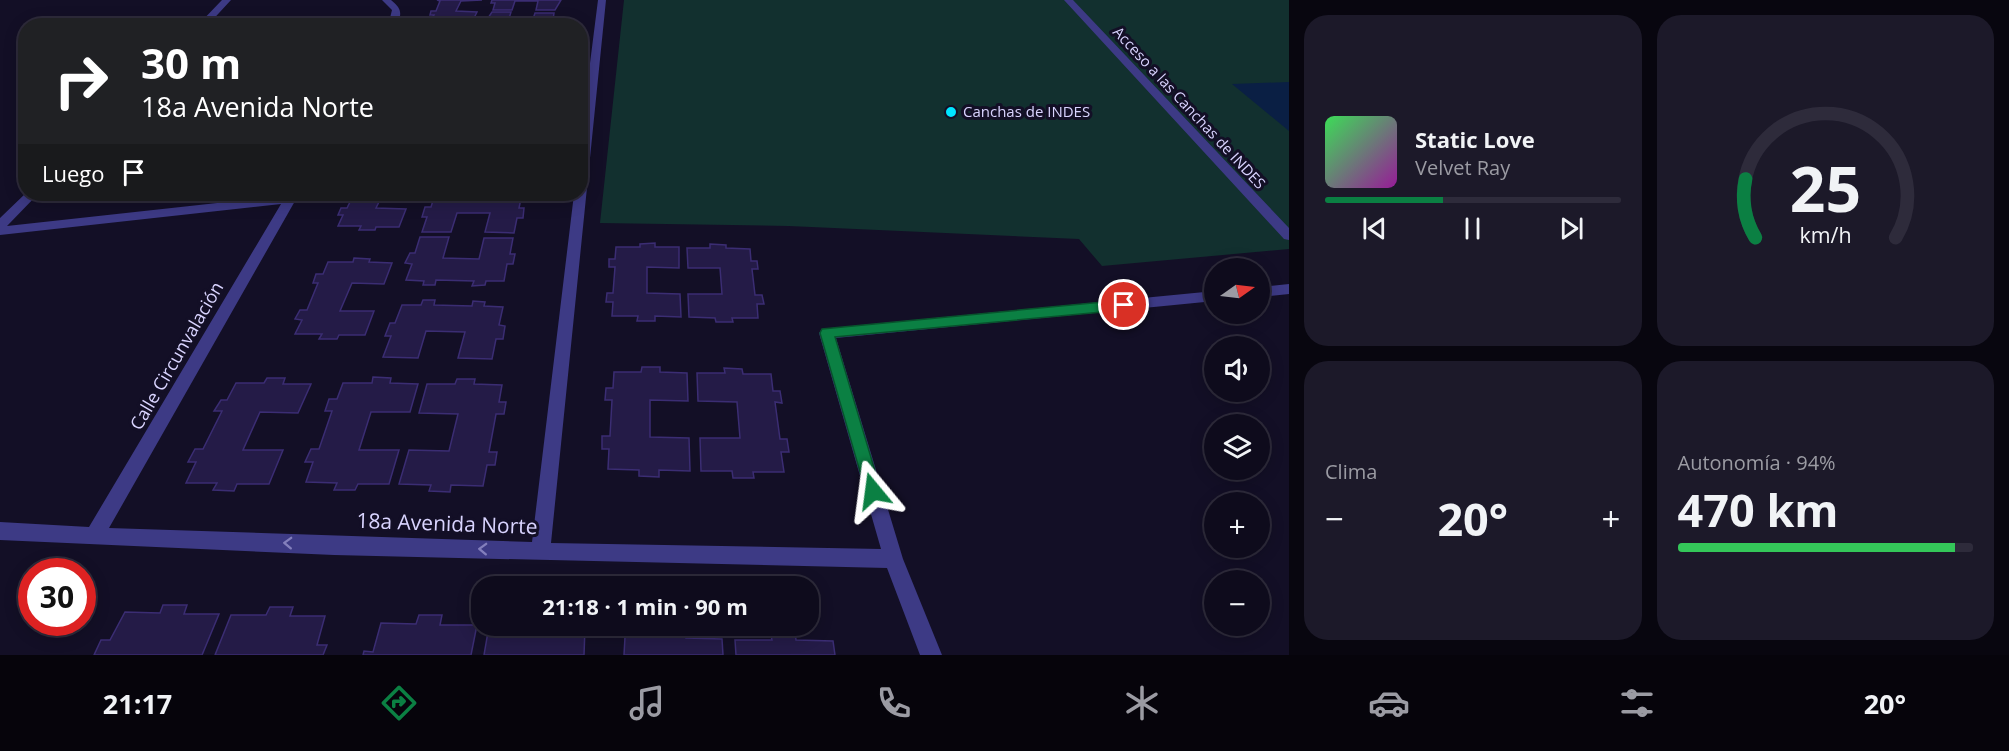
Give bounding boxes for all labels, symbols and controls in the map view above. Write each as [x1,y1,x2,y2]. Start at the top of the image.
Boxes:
street label: Acceso a las Canchas de INDES [1109,22,1270,193]
text: 30 m [141,34,241,91]
icon: right [42,42,120,120]
text: 18a Avenida Norte [141,88,374,125]
place label: Canchas de INDES [963,101,1090,121]
marker: Canchas de INDES [944,105,958,119]
text: Static Love [1415,124,1535,154]
text: 25 [1790,145,1861,230]
text: Velvet Ray [1415,154,1510,181]
icon: arrive [117,156,150,189]
text: Luego [42,158,105,188]
icon: previous [1358,212,1391,245]
icon: pause [1456,212,1489,245]
icon: next [1555,212,1588,245]
text: km/h [1799,220,1851,249]
north arrow [1204,258,1270,324]
map controls [1204,258,1270,636]
street label: Calle Circunvalación [124,277,228,434]
pin [1098,279,1149,330]
icon: arrive [1107,288,1140,321]
button: sound [1204,336,1270,402]
button: layers [1204,414,1270,480]
text: Autonomía · 94% [1678,449,1836,476]
text: Clima [1325,458,1377,485]
position arrow [841,459,905,523]
text: 470 km [1678,479,1838,540]
text: 20° [1437,488,1508,549]
button: + [1204,492,1270,558]
text: − [1325,496,1344,541]
text: + [1602,496,1620,541]
street label: 18a Avenida Norte [356,506,538,540]
one-way arrow [284,537,293,550]
one-way arrow [478,543,487,556]
speed limit sign: 30 [18,558,96,636]
button: − [1204,570,1270,636]
text: 21:18 · 1 min · 90 m [542,591,748,621]
icon: directions [378,682,420,724]
icon: music [626,682,668,724]
icon: phone [873,682,915,724]
icon: climate [1121,682,1163,724]
icon: car [1368,682,1410,724]
icon: filters [1616,682,1658,724]
text: 21:17 [103,685,172,722]
text: 20° [1864,685,1906,722]

